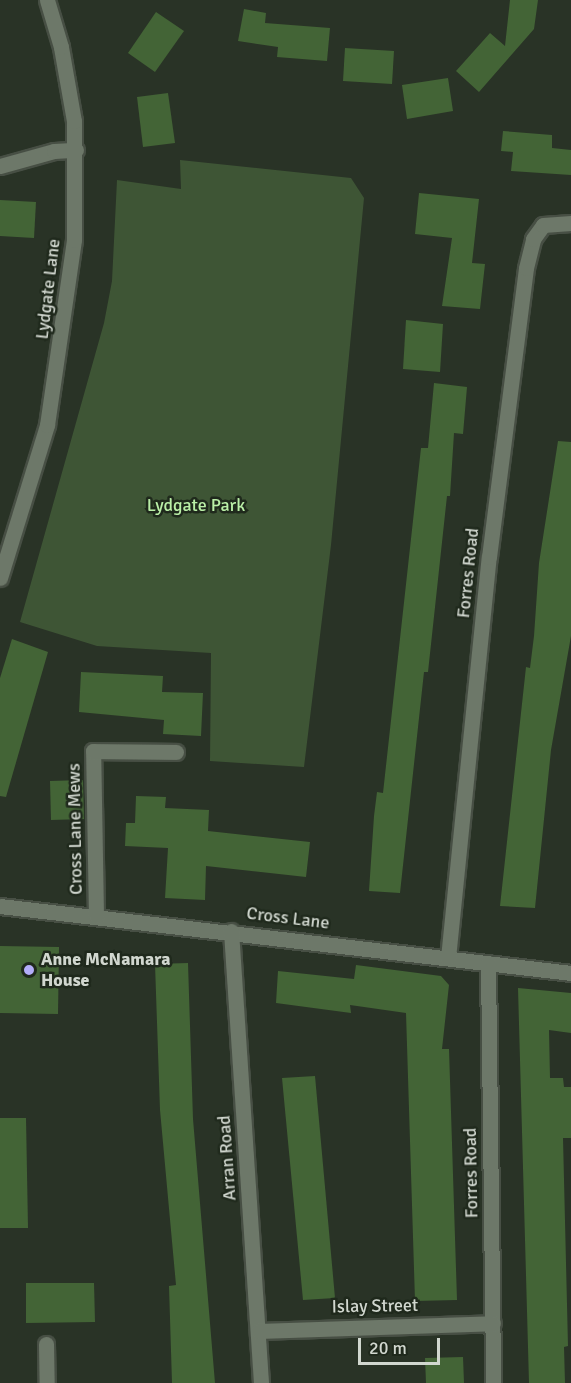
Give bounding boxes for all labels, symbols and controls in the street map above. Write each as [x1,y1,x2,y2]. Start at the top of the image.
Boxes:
street label: Lydgate Lane [31,238,65,340]
park label: Lydgate Park [147,494,245,516]
street label: Forres Road [453,527,483,619]
street label: Cross Lane Mews [63,763,87,895]
street label: Cross Lane [245,902,331,934]
place label: Anne McNamara House [41,949,170,992]
marker: Anne McNamara House [22,963,36,977]
street label: Arran Road [213,1115,241,1201]
street label: Forres Road [459,1128,483,1218]
street label: Islay Street [331,1294,419,1318]
scale bar [361,1326,444,1364]
text: 20 m [369,1337,407,1359]

